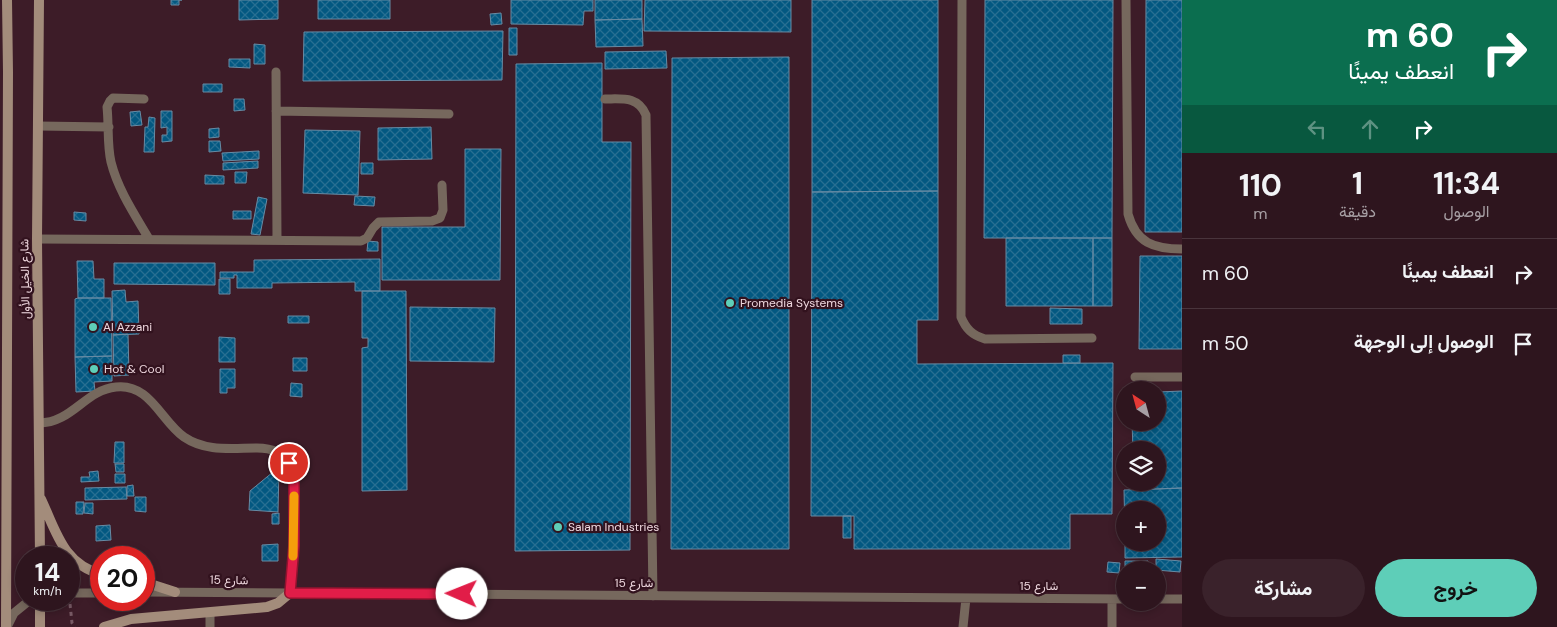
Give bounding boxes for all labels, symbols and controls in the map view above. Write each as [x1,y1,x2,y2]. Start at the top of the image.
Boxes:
text: 60 m [1366,12,1454,58]
icon: right [1472,20,1537,85]
text: انعطف يمينًا [1348,57,1454,86]
icon: left [1303,115,1331,143]
icon: ahead [1356,115,1384,143]
icon: right [1409,115,1437,143]
text: 1 [1352,164,1363,203]
text: 11:34 [1433,164,1500,203]
text: 110 [1239,166,1282,205]
text: دقيقة [1339,201,1376,222]
text: الوصول [1443,201,1490,222]
text: m [1253,203,1268,224]
street label: شارع الخيل الأول [16,239,35,319]
text: انعطف يمينًا [1402,259,1494,284]
icon: right [1509,260,1537,288]
text: 60 m [1202,261,1249,286]
place label: Promedia Systems [740,295,843,311]
marker: Promedia Systems [724,297,736,309]
place label: Al Azzani [103,319,152,335]
marker: Al Azzani [87,321,99,333]
text: الوصول إلى الوجهة [1354,329,1494,354]
icon: arrive [1509,330,1537,358]
text: 50 m [1202,331,1249,356]
place label: Hot & Cool [104,361,164,377]
marker: Hot & Cool [88,363,100,375]
north arrow [1116,381,1166,431]
map controls [1116,381,1166,611]
button: layers [1116,441,1166,491]
pin [268,442,310,484]
icon: arrive [275,449,303,477]
button: + [1116,501,1166,551]
place label: Salam Industries [568,519,659,535]
marker: Salam Industries [552,521,564,533]
speed limit sign: 20 [90,546,155,611]
text: 14 [35,556,60,589]
button: مشاركة [1202,559,1365,617]
button: خروج [1375,559,1537,617]
button: − [1116,561,1166,611]
position arrow [435,567,487,619]
street label: شارع 15 [210,572,248,589]
street label: شارع 15 [615,575,653,592]
street label: شارع 15 [1020,578,1058,595]
text: km/h [33,583,62,599]

